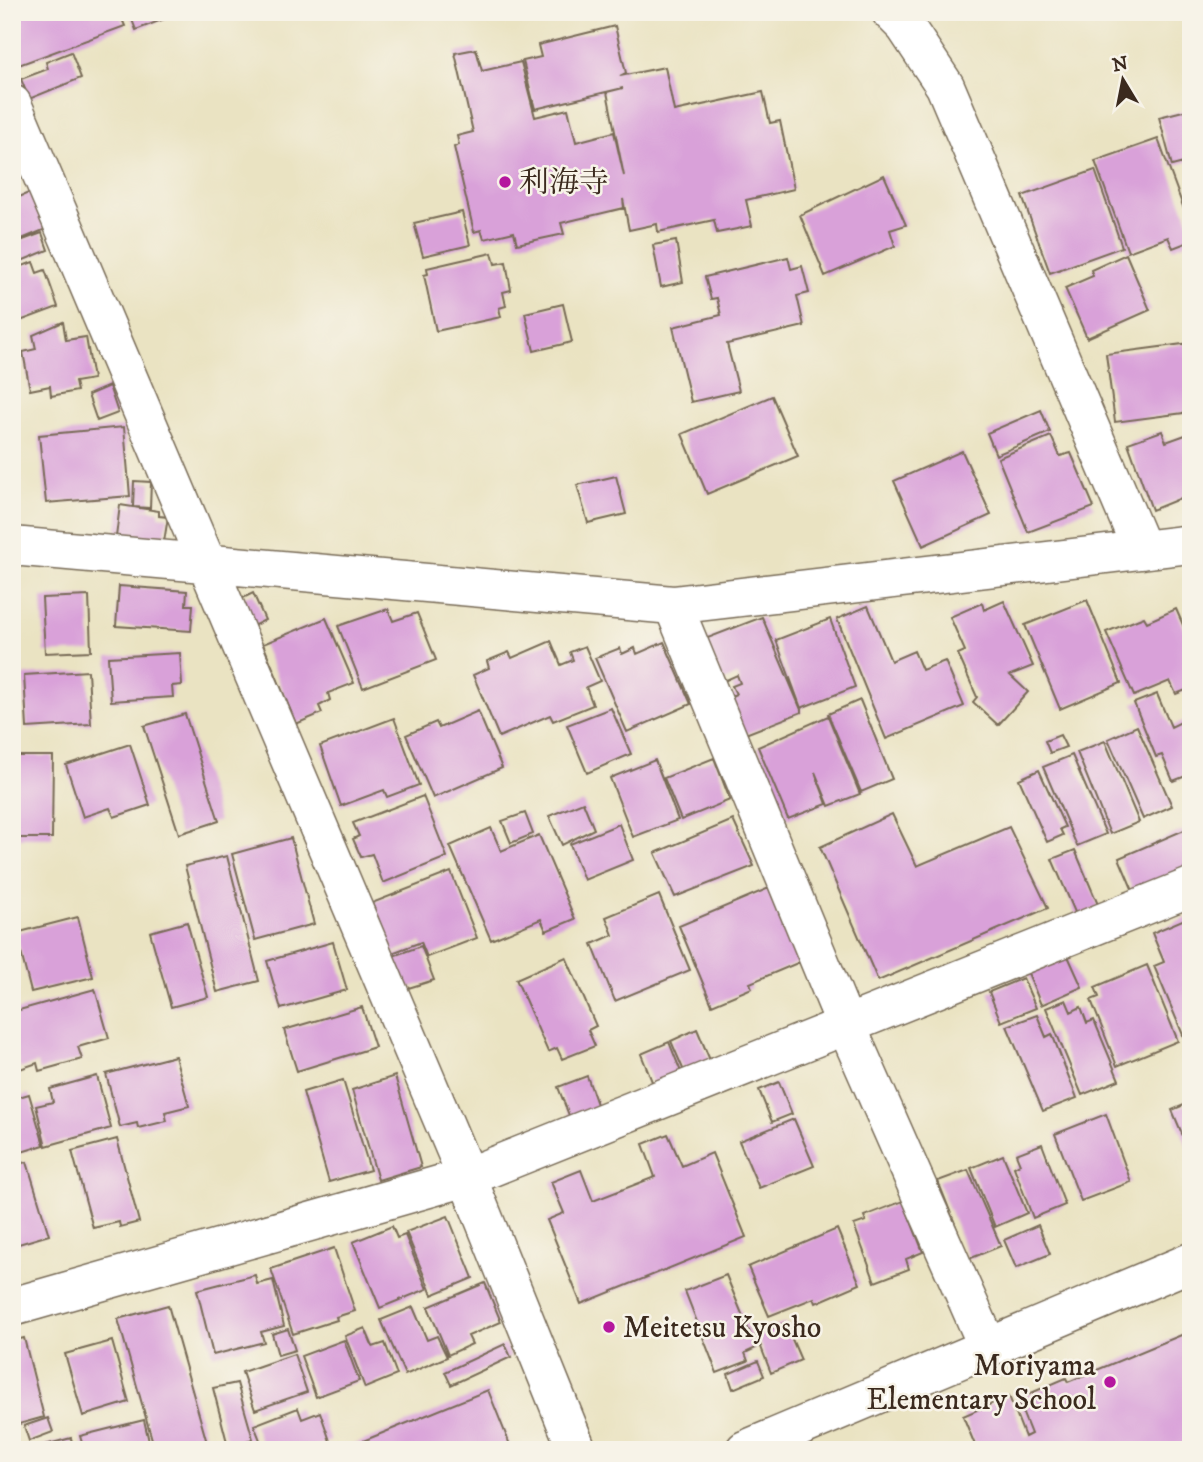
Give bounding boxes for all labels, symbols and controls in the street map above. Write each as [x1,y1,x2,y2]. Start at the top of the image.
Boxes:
north arrow [1088,46,1158,116]
text: N [1111,52,1130,77]
place label: 利海寺 [519,165,609,202]
marker: 利海寺 [497,174,513,190]
place label: Meitetsu Kyosho [623,1310,821,1347]
marker: Meitetsu Kyosho [601,1319,617,1335]
place label: Moriyama Elementary School [867,1348,1096,1419]
marker: Moriyama Elementary School [1102,1374,1118,1390]

